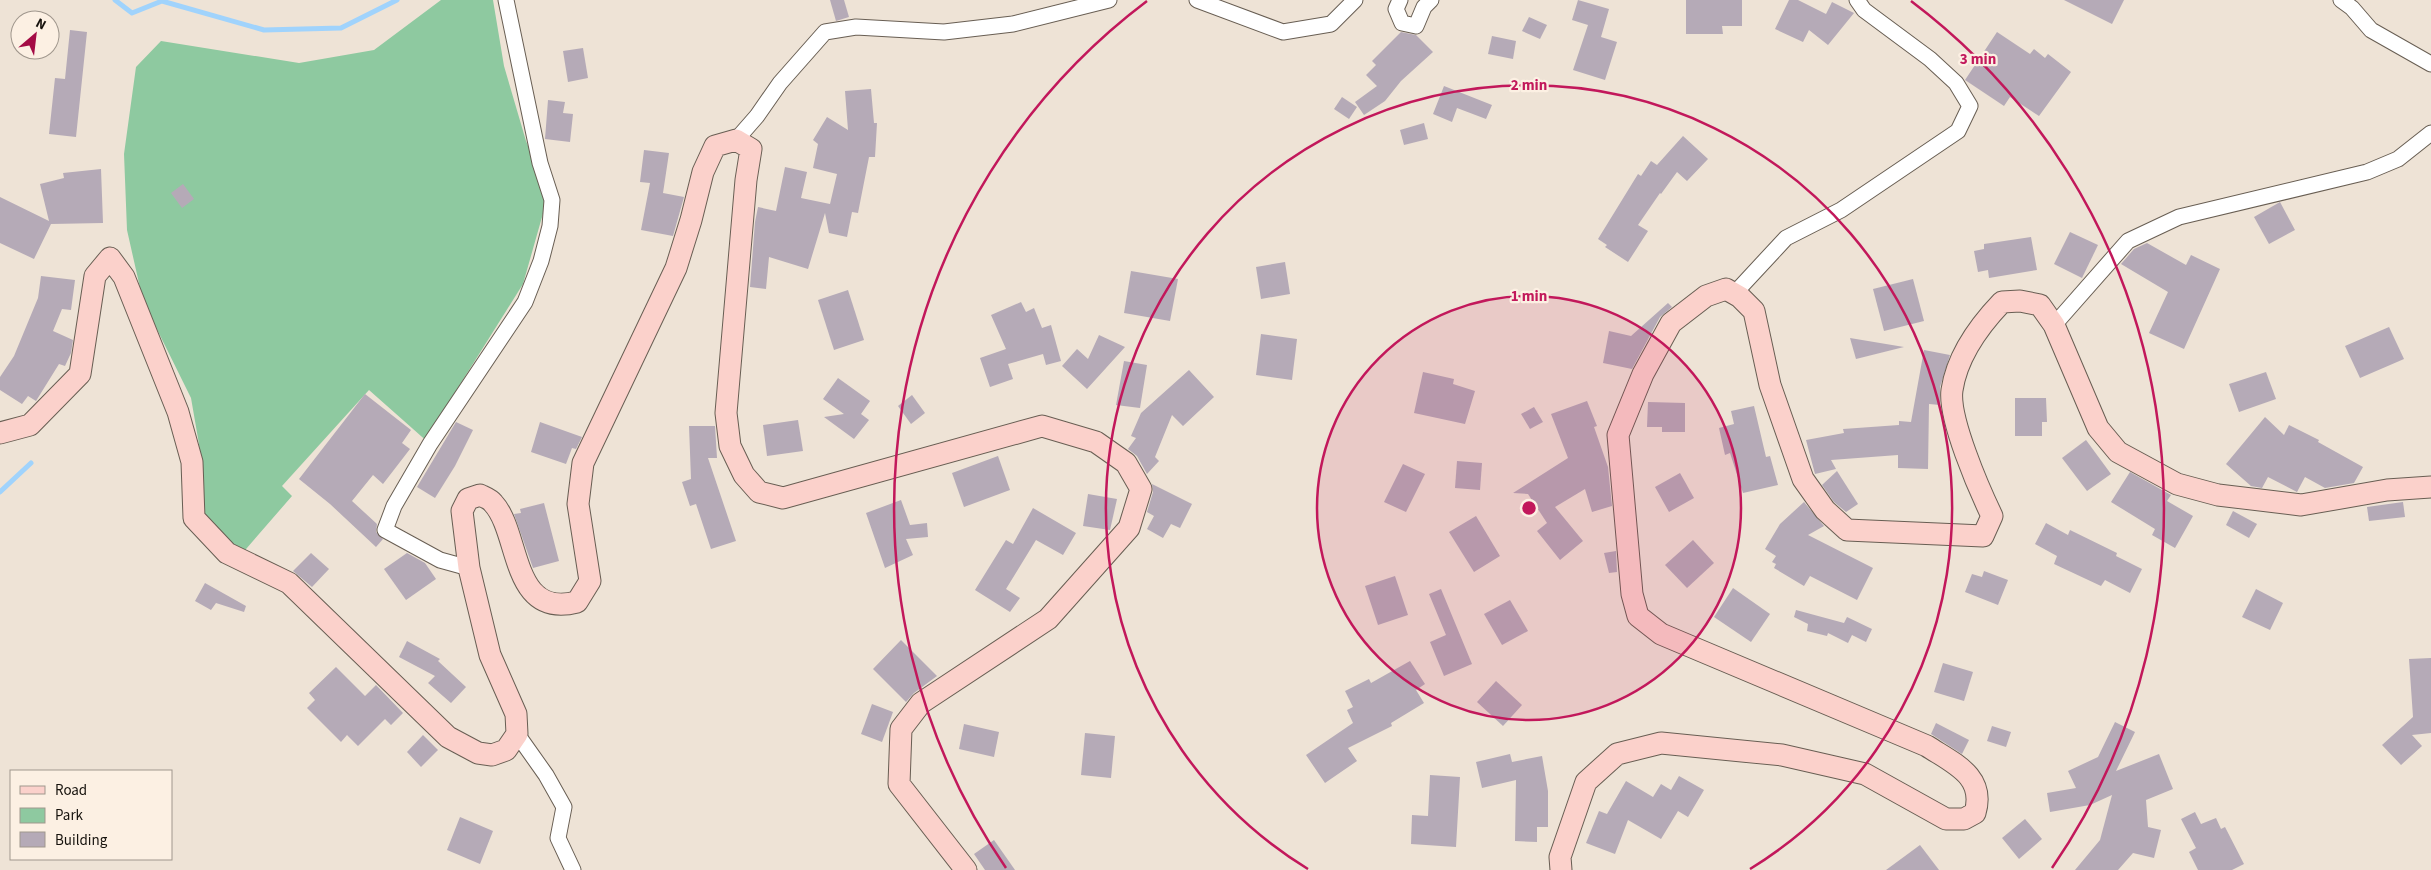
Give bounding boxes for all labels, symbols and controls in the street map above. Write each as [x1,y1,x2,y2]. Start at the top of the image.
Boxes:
north arrow [10,10,60,60]
text: N [32,13,49,35]
text: 3 min [1960,49,1996,70]
text: 2 min [1511,75,1547,96]
text: 1 min [1511,286,1547,307]
centre of rings [1520,499,1538,517]
legend [10,770,172,860]
text: Road [55,780,87,801]
text: Park [55,805,84,826]
text: Building [55,830,108,851]

